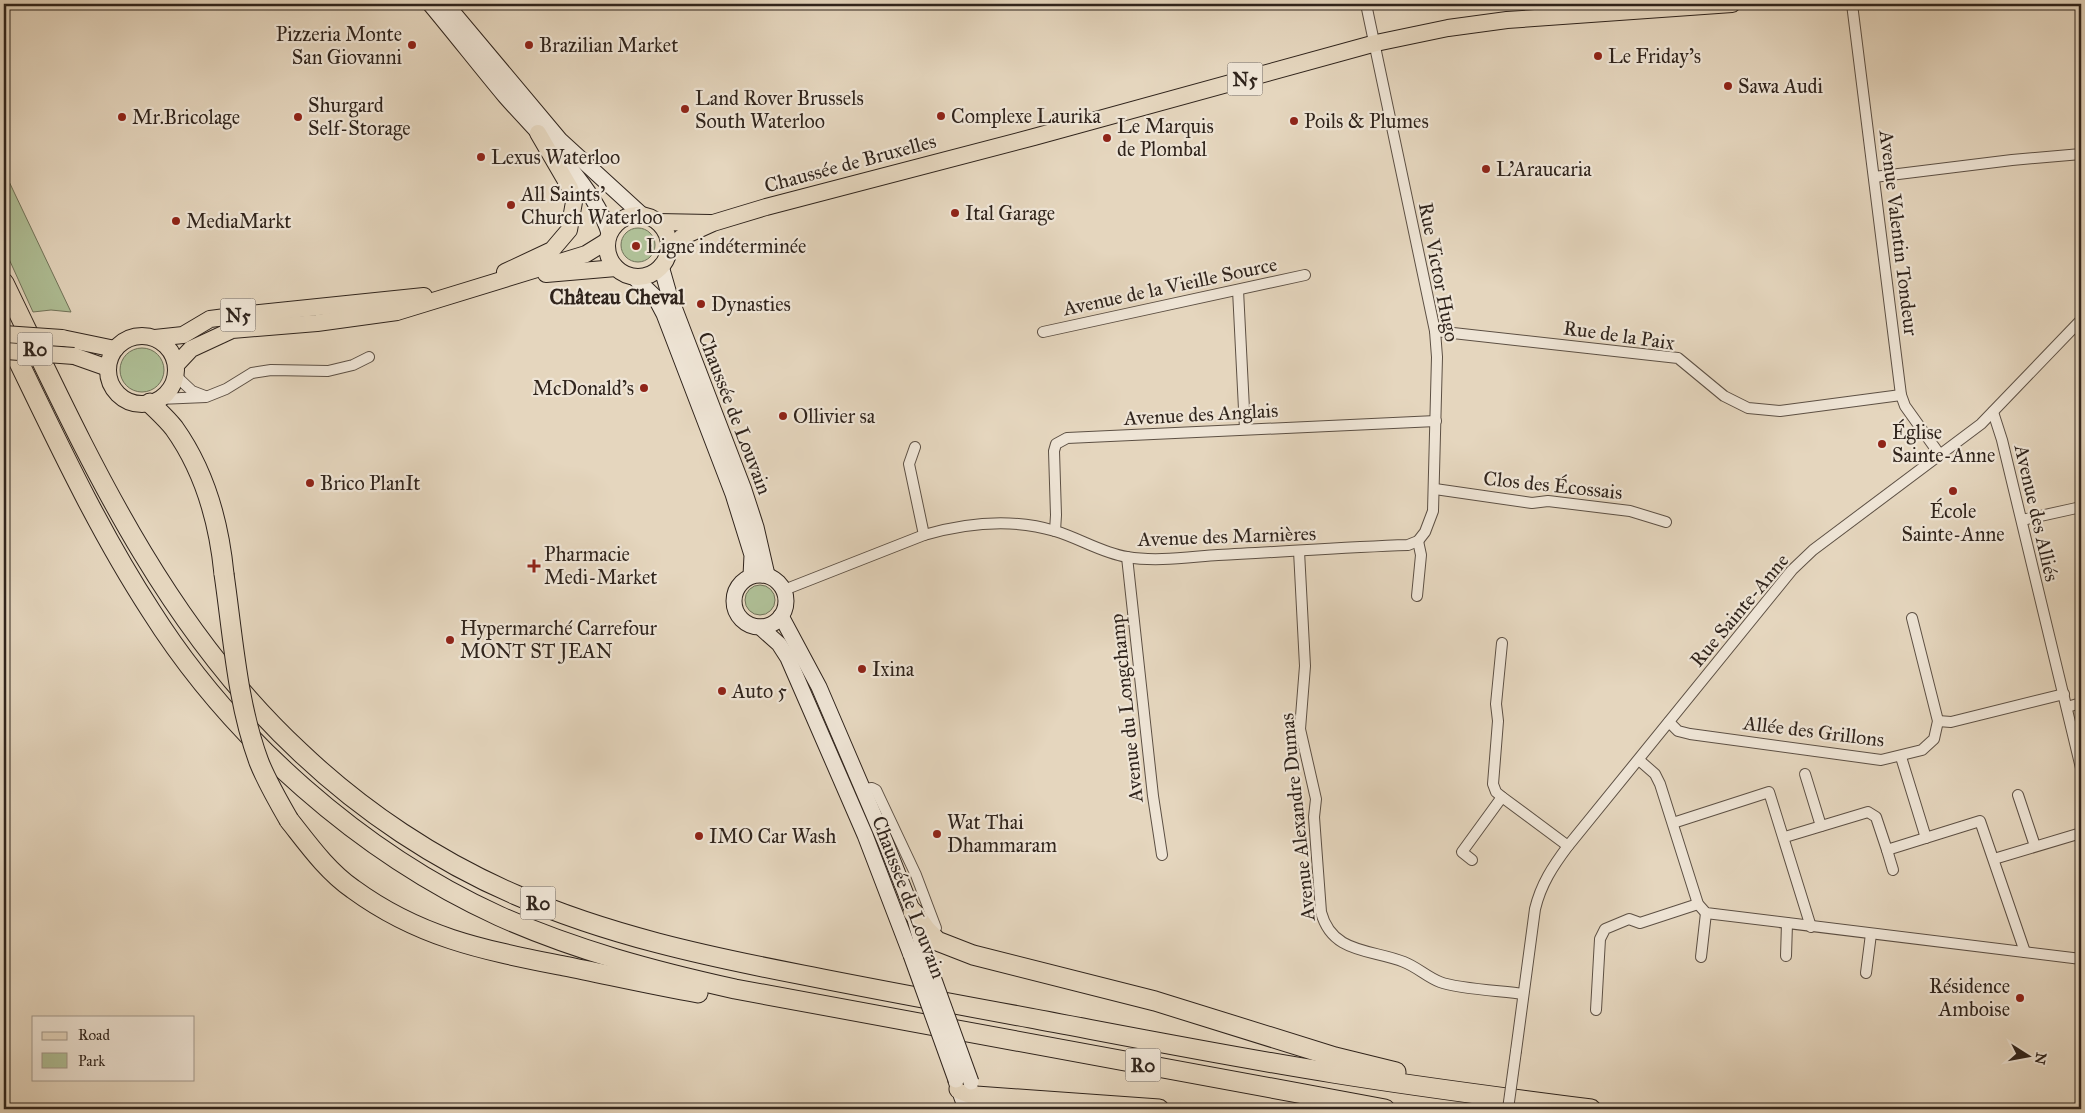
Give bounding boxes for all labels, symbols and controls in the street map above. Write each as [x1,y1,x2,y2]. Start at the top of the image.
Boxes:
place label: Pizzeria Monte San Giovanni [276,22,402,69]
place label: Brazilian Market [539,33,678,57]
marker: Pizzeria Monte San Giovanni [406,39,418,51]
marker: Brazilian Market [523,39,535,51]
place label: Le Friday's [1608,44,1701,68]
marker: Le Friday's [1592,50,1604,62]
road number: N5 [1228,62,1262,96]
place label: Sawa Audi [1738,74,1824,98]
marker: Sawa Audi [1722,80,1734,92]
place label: Land Rover Brussels South Waterloo [695,86,864,133]
place label: Shurgard Self-Storage [308,93,411,141]
marker: Land Rover Brussels South Waterloo [679,103,691,115]
place label: Complexe Laurika [951,104,1102,128]
place label: Mr.Bricolage [132,105,240,130]
place label: Poils & Plumes [1304,109,1429,133]
marker: Complexe Laurika [935,110,947,122]
marker: Mr.Bricolage [116,111,128,123]
marker: Shurgard Self-Storage [292,111,304,123]
place label: Le Marquis de Plombal [1117,114,1214,161]
marker: Poils & Plumes [1288,115,1300,127]
street label: Avenue Valentin Tondeur [1874,128,1924,338]
street label: Chaussée de Bruxelles [761,129,939,197]
marker: Le Marquis de Plombal [1101,132,1113,144]
place label: Lexus Waterloo [491,145,620,169]
marker: Lexus Waterloo [475,151,487,163]
place label: L'Araucaria [1496,157,1592,181]
marker: L'Araucaria [1480,163,1492,175]
place label: All Saints’ Church Waterloo [520,182,663,229]
marker: All Saints’ Church Waterloo [505,199,517,211]
street label: Rue Victor Hugo [1413,200,1464,344]
place label: Ital Garage [965,201,1055,226]
marker: Ital Garage [949,207,961,219]
place label: MediaMarkt [186,209,291,233]
marker: MediaMarkt [170,215,182,227]
place label: Ligne indéterminée [646,234,806,259]
marker: Ligne indéterminée [630,240,642,252]
street label: Avenue de la Vieille Source [1060,252,1279,321]
district label: Château Cheval [550,284,686,310]
place label: Dynasties [711,292,791,316]
road number: N5 [220,298,256,332]
marker: Dynasties [695,298,707,310]
street label: Rue de la Paix [1562,315,1676,355]
street label: Chaussée de Louvain [693,328,777,498]
road number: R0 [18,332,52,366]
place label: McDonald's [532,376,634,400]
marker: McDonald's [638,382,650,394]
street label: Avenue des Anglais [1122,398,1279,431]
place label: Ollivier sa [793,404,876,428]
marker: Ollivier sa [777,410,789,422]
place label: Église Sainte-Anne [1892,418,1995,467]
marker: Église Sainte-Anne [1876,438,1888,450]
street label: Avenue des Alliés [2009,441,2064,584]
street label: Clos des Écossais [1482,464,1624,504]
place label: Brico PlanIt [320,471,420,495]
marker: Brico PlanIt [304,477,316,489]
marker: École Sainte-Anne [1947,485,1959,497]
place label: École Sainte-Anne [1901,497,2005,546]
street label: Avenue des Marnières [1136,521,1317,551]
place label: Pharmacie Medi-Market [544,542,657,589]
street label: Rue Sainte-Anne [1685,548,1793,672]
marker: Pharmacie Medi-Market [528,560,540,572]
street label: Avenue du Longchamp [1104,612,1149,804]
place label: Hypermarché Carrefour MONT ST JEAN [460,616,658,664]
marker: Hypermarché Carrefour MONT ST JEAN [444,634,456,646]
place label: Ixina [872,657,915,681]
marker: Ixina [856,663,868,675]
place label: Auto 5 [731,679,787,703]
marker: Auto 5 [716,685,728,697]
street label: Allée des Grillons [1741,710,1886,752]
street label: Avenue Alexandre Dumas [1274,712,1320,923]
place label: Wat Thai Dhammaram [947,810,1057,857]
street label: Chaussée de Louvain [867,812,951,982]
place label: IMO Car Wash [709,824,836,848]
marker: Wat Thai Dhammaram [931,828,943,840]
marker: IMO Car Wash [693,830,705,842]
road number: R0 [520,886,556,920]
place label: Résidence Amboise [1929,974,2010,1021]
marker: Résidence Amboise [2014,992,2026,1004]
legend [32,1016,195,1080]
text: Road [78,1026,110,1044]
north arrow [2002,1030,2052,1080]
road number: R0 [1126,1048,1160,1082]
text: N [2031,1051,2050,1066]
text: Park [78,1052,105,1070]

